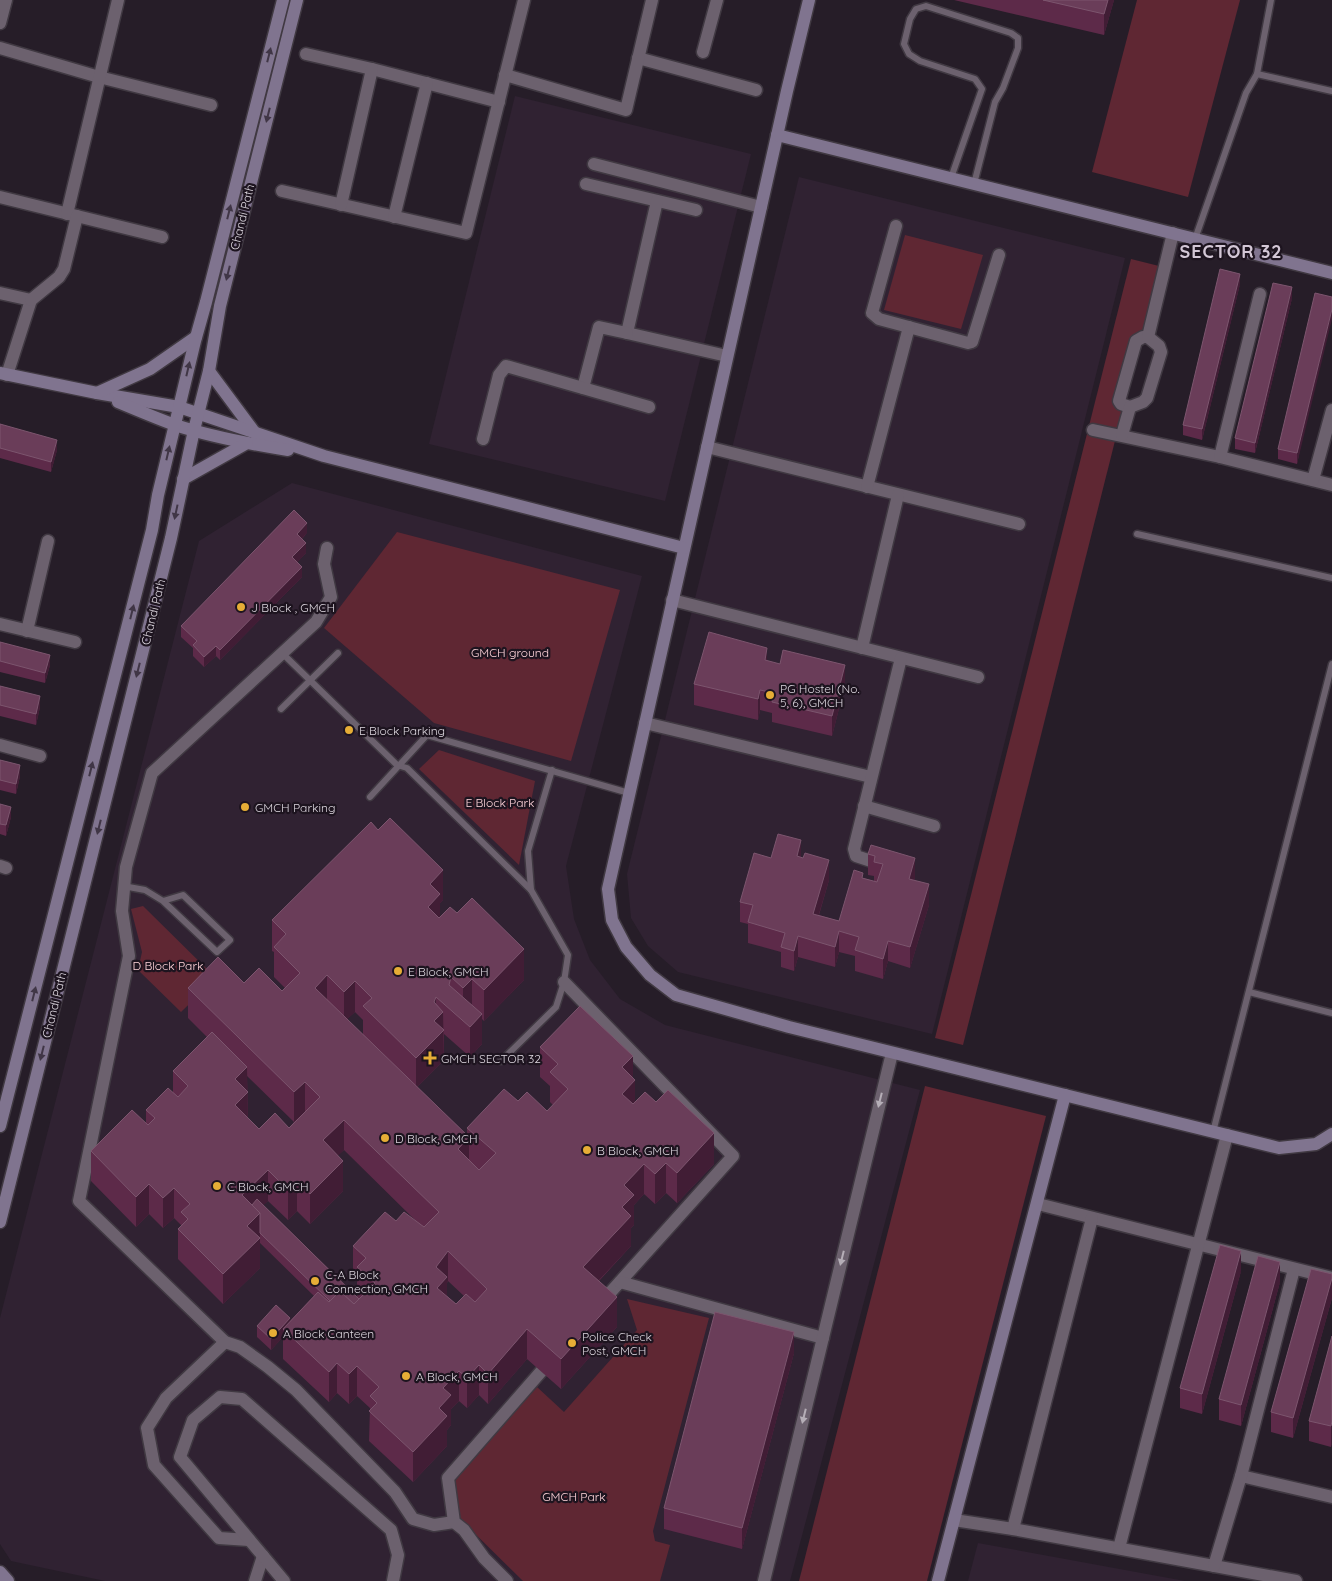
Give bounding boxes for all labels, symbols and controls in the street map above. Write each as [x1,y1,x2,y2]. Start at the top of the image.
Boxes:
one-way arrow [265,47,273,62]
one-way arrow [264,108,272,123]
street label: Chandi Path [227,183,257,251]
one-way arrow [225,205,233,220]
district label: SECTOR 32 [1179,240,1283,263]
one-way arrow [224,265,232,280]
one-way arrow [184,362,192,377]
one-way arrow [164,446,172,461]
one-way arrow [172,504,180,520]
street label: Chandi Path [138,578,168,646]
place label: J Block , GMCH [251,600,335,615]
marker: J Block , GMCH [235,601,247,613]
one-way arrow [128,604,136,619]
park label: GMCH ground [471,645,549,660]
one-way arrow [134,662,142,677]
place label: PG Hostel (No. 5, 6), GMCH [780,681,860,710]
marker: PG Hostel (No. 5, 6), GMCH [764,689,776,701]
place label: E Block Parking [359,723,445,738]
marker: E Block Parking [343,724,355,736]
one-way arrow [88,761,96,776]
park label: E Block Park [465,795,535,810]
place label: GMCH Parking [255,800,335,815]
marker: GMCH Parking [239,801,251,813]
one-way arrow [95,820,103,835]
park label: D Block Park [133,958,203,973]
place label: E Block, GMCH [408,964,489,979]
marker: E Block, GMCH [392,965,404,977]
street label: Chandi Path [39,971,69,1039]
one-way arrow [30,987,38,1002]
one-way arrow [38,1045,46,1060]
marker: GMCH SECTOR 32 [423,1051,437,1065]
place label: GMCH SECTOR 32 [441,1051,541,1066]
one-way arrow [876,1092,884,1107]
place label: D Block, GMCH [395,1131,478,1146]
marker: D Block, GMCH [379,1132,391,1144]
place label: B Block, GMCH [597,1143,679,1158]
marker: B Block, GMCH [581,1144,593,1156]
place label: C Block, GMCH [227,1179,309,1194]
marker: C Block, GMCH [211,1180,223,1192]
one-way arrow [838,1250,846,1265]
place label: C-A Block Connection, GMCH [325,1267,428,1296]
marker: C-A Block Connection, GMCH [309,1275,321,1287]
place label: A Block Canteen [283,1326,374,1341]
marker: A Block Canteen [267,1327,279,1339]
place label: Police Check Post, GMCH [582,1329,652,1358]
marker: Police Check Post, GMCH [566,1337,578,1349]
place label: A Block, GMCH [416,1369,498,1384]
marker: A Block, GMCH [400,1370,412,1382]
one-way arrow [800,1408,808,1423]
park label: GMCH Park [542,1489,606,1504]

